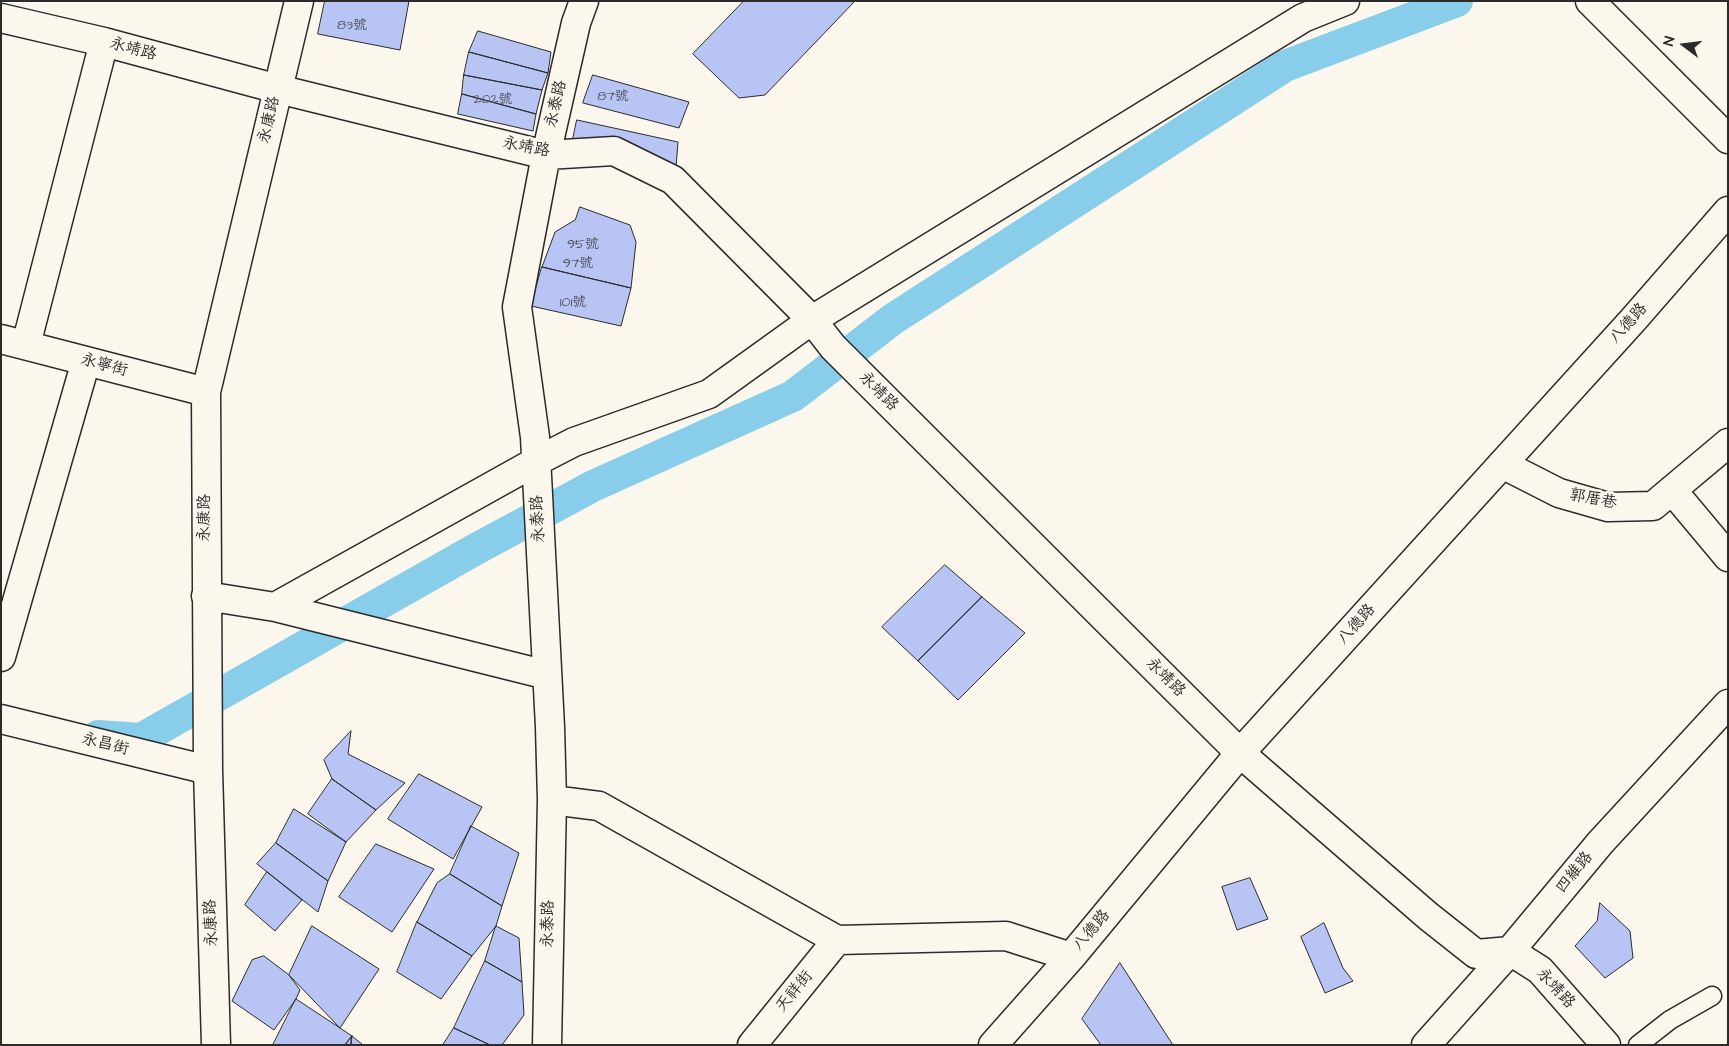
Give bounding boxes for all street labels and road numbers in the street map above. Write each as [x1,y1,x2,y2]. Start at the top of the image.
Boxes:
street label: 永靖路 [107,35,159,65]
street label: 永泰路 [542,78,572,130]
street label: 永康路 [255,94,285,146]
street label: 永靖路 [501,134,551,162]
street label: 八德路 [1606,300,1652,348]
street label: 永寧街 [78,351,130,381]
street label: 永靖路 [854,368,902,416]
street label: 郭厝巷 [1568,486,1618,514]
street label: 永康路 [196,494,216,542]
street label: 永泰路 [528,495,550,543]
street label: 八德路 [1334,601,1380,649]
street label: 永靖路 [1141,654,1189,702]
street label: 永昌街 [79,730,131,760]
street label: 四維路 [1552,848,1598,898]
street label: 永康路 [202,899,222,947]
street label: 永泰路 [539,900,559,948]
street label: 八德路 [1069,906,1115,956]
street label: 永靖路 [1532,965,1578,1013]
street label: 天祥街 [772,967,818,1017]

